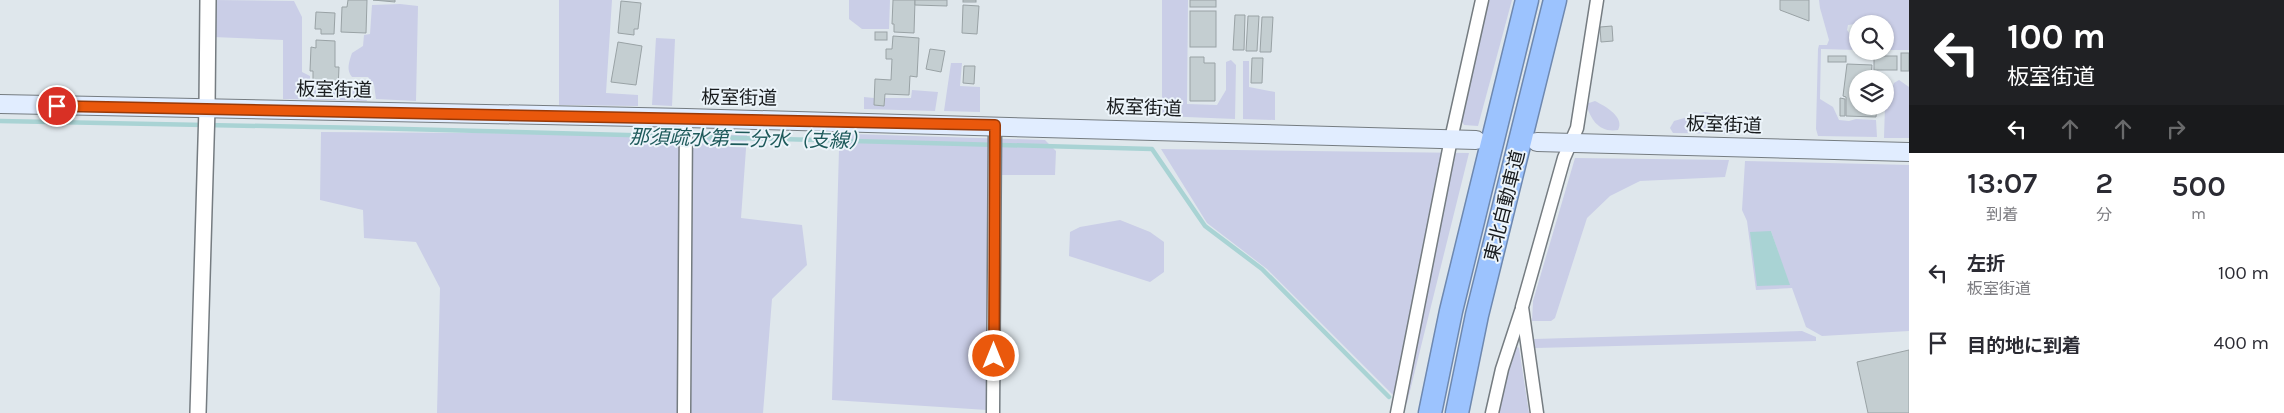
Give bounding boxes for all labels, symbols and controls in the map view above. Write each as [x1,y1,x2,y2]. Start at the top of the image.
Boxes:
map controls [1849,15,1894,115]
button: search [1849,15,1894,60]
text: 100 m [2007,16,2106,57]
icon: left [1924,20,1989,85]
text: 板室街道 [2007,64,2095,90]
button: layers [1849,70,1894,115]
street label: 板室街道 [296,78,372,102]
pin [36,85,78,127]
street label: 板室街道 [701,86,777,110]
icon: arrive [43,92,71,120]
street label: 板室街道 [1106,96,1182,120]
street label: 板室街道 [1686,113,1762,137]
icon: left [2003,115,2031,143]
icon: ahead [2056,115,2084,143]
icon: ahead [2109,115,2137,143]
icon: right [2162,115,2190,143]
water label: 那須疏水第二分水（支線） [629,125,869,153]
street label: 東北自動車道 [1481,148,1529,264]
text: 13:07 [1967,165,2037,201]
text: 2 [2095,165,2113,201]
text: 500 [2171,168,2226,204]
text: m [2191,204,2206,223]
text: 到着 [1986,205,2018,224]
text: 分 [2096,205,2112,224]
text: 左折 [1967,253,2005,275]
icon: left [1924,259,1952,287]
text: 100 m [2218,262,2269,284]
text: 板室街道 [1967,279,2031,298]
position arrow [967,329,1019,381]
icon: arrive [1924,329,1952,357]
text: 400 m [2214,332,2269,354]
text: 目的地に到着 [1967,335,2081,357]

